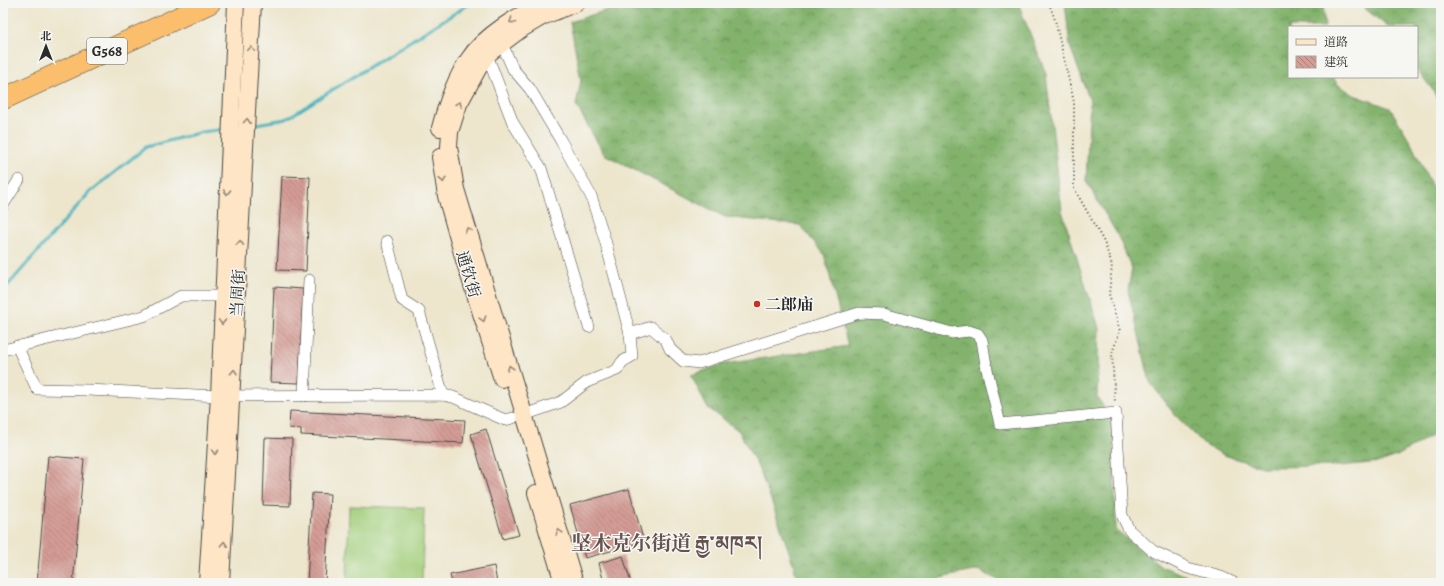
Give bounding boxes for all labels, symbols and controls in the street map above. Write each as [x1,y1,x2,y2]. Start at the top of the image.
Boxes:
one-way arrow [509,16,516,23]
north arrow [26,26,66,66]
legend [1288,26,1418,78]
text: 北 [41,29,52,44]
text: 道路 [1324,34,1348,50]
road number: G568 [87,38,127,64]
one-way arrow [247,46,255,52]
text: 建筑 [1324,54,1348,70]
one-way arrow [455,100,463,107]
one-way arrow [243,118,252,124]
one-way arrow [439,177,447,184]
one-way arrow [223,189,231,195]
one-way arrow [464,226,473,233]
one-way arrow [236,240,245,246]
street label: 通钦街 [451,248,486,300]
street label: 当周街 [226,269,250,318]
place label: 二郎庙 [765,294,813,316]
marker: 二郎庙 [752,299,762,309]
one-way arrow [478,315,487,322]
one-way arrow [218,319,226,325]
one-way arrow [506,364,515,371]
one-way arrow [229,369,238,375]
one-way arrow [211,449,220,455]
one-way arrow [555,529,564,536]
district label: 坚木克尔街道 རྒྱ་མཁར། [571,530,763,560]
one-way arrow [219,541,228,547]

